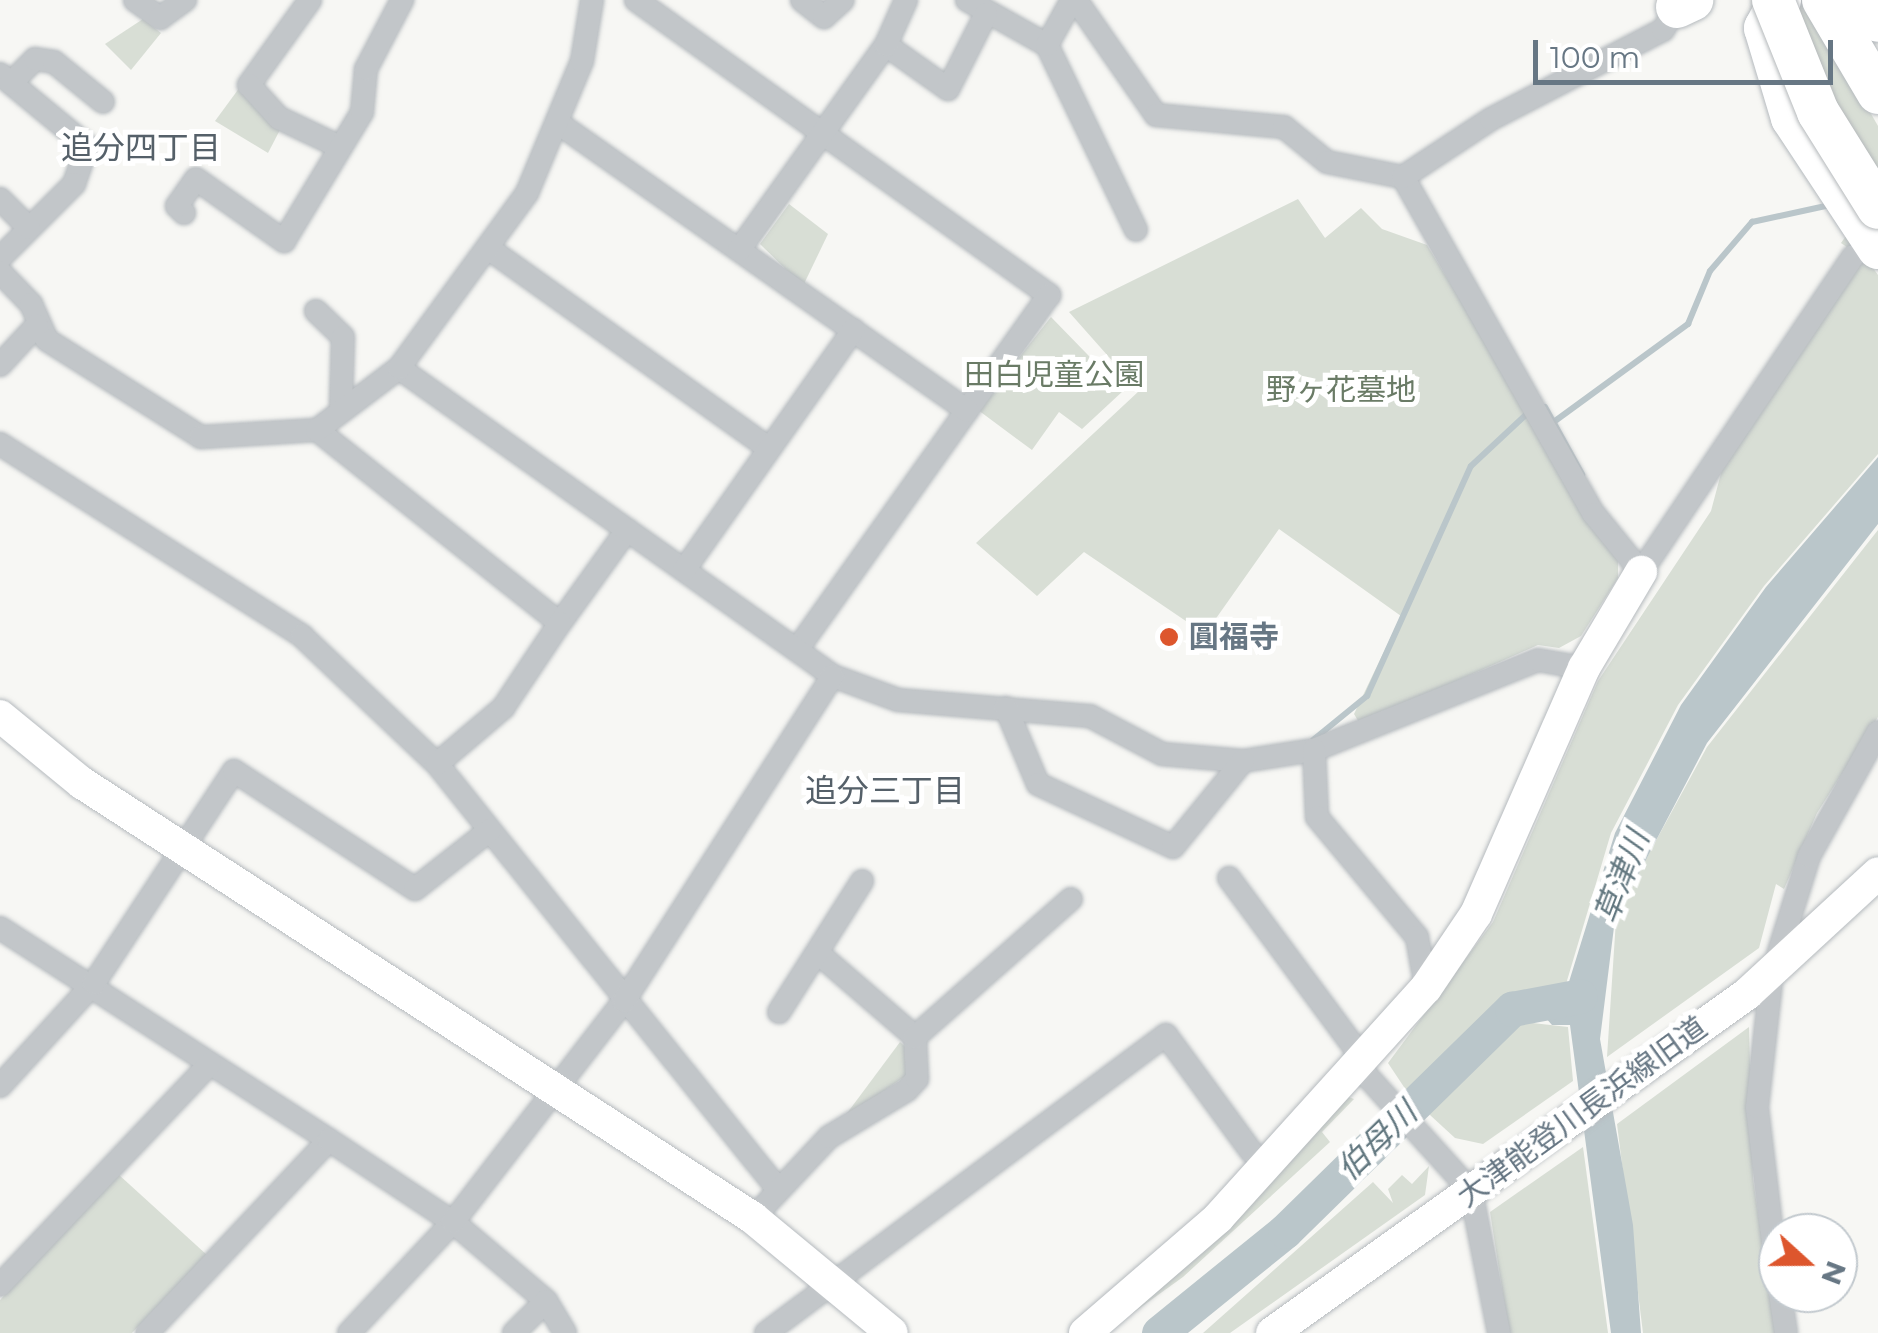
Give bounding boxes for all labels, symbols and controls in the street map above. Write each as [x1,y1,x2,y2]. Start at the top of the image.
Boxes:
scale bar [1538,20,1838,82]
text: 100 m [1550,39,1640,76]
district label: 追分四丁目 [61,129,221,167]
park label: 田白児童公園 [964,357,1144,393]
park label: 野ヶ花墓地 [1266,372,1416,408]
place label: 圓福寺 [1189,619,1279,655]
marker: 圓福寺 [1158,626,1180,648]
district label: 追分三丁目 [805,772,965,810]
water label: 草津川 [1587,825,1657,929]
street label: 大津能登川長浜線旧道 [1450,1009,1714,1215]
water label: 伯母川 [1329,1094,1425,1188]
north arrow [1758,1213,1858,1313]
text: N [1814,1256,1854,1290]

